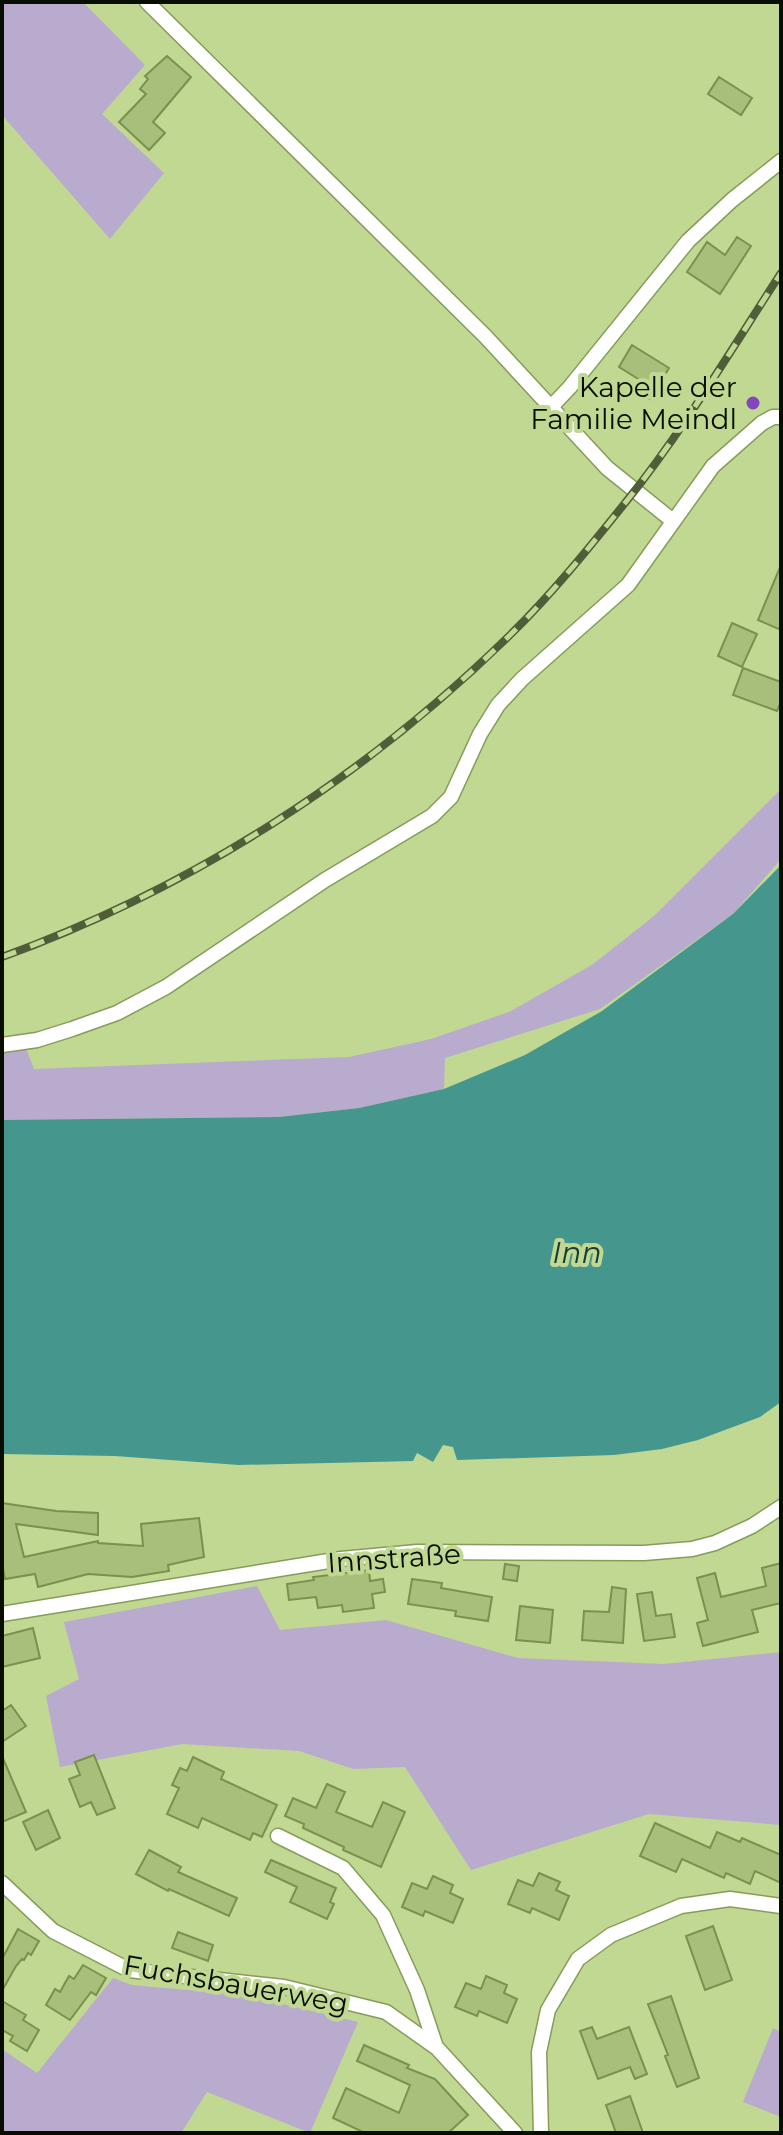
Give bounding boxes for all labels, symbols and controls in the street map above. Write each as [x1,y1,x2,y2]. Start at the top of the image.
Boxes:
place label: Kapelle der Familie Meindl [530,370,737,436]
marker: Kapelle der Familie Meindl [744,394,762,412]
water label: Inn [552,1234,602,1271]
street label: Innstraße [326,1536,462,1580]
street label: Fuchsbauerweg [121,1948,351,2020]

